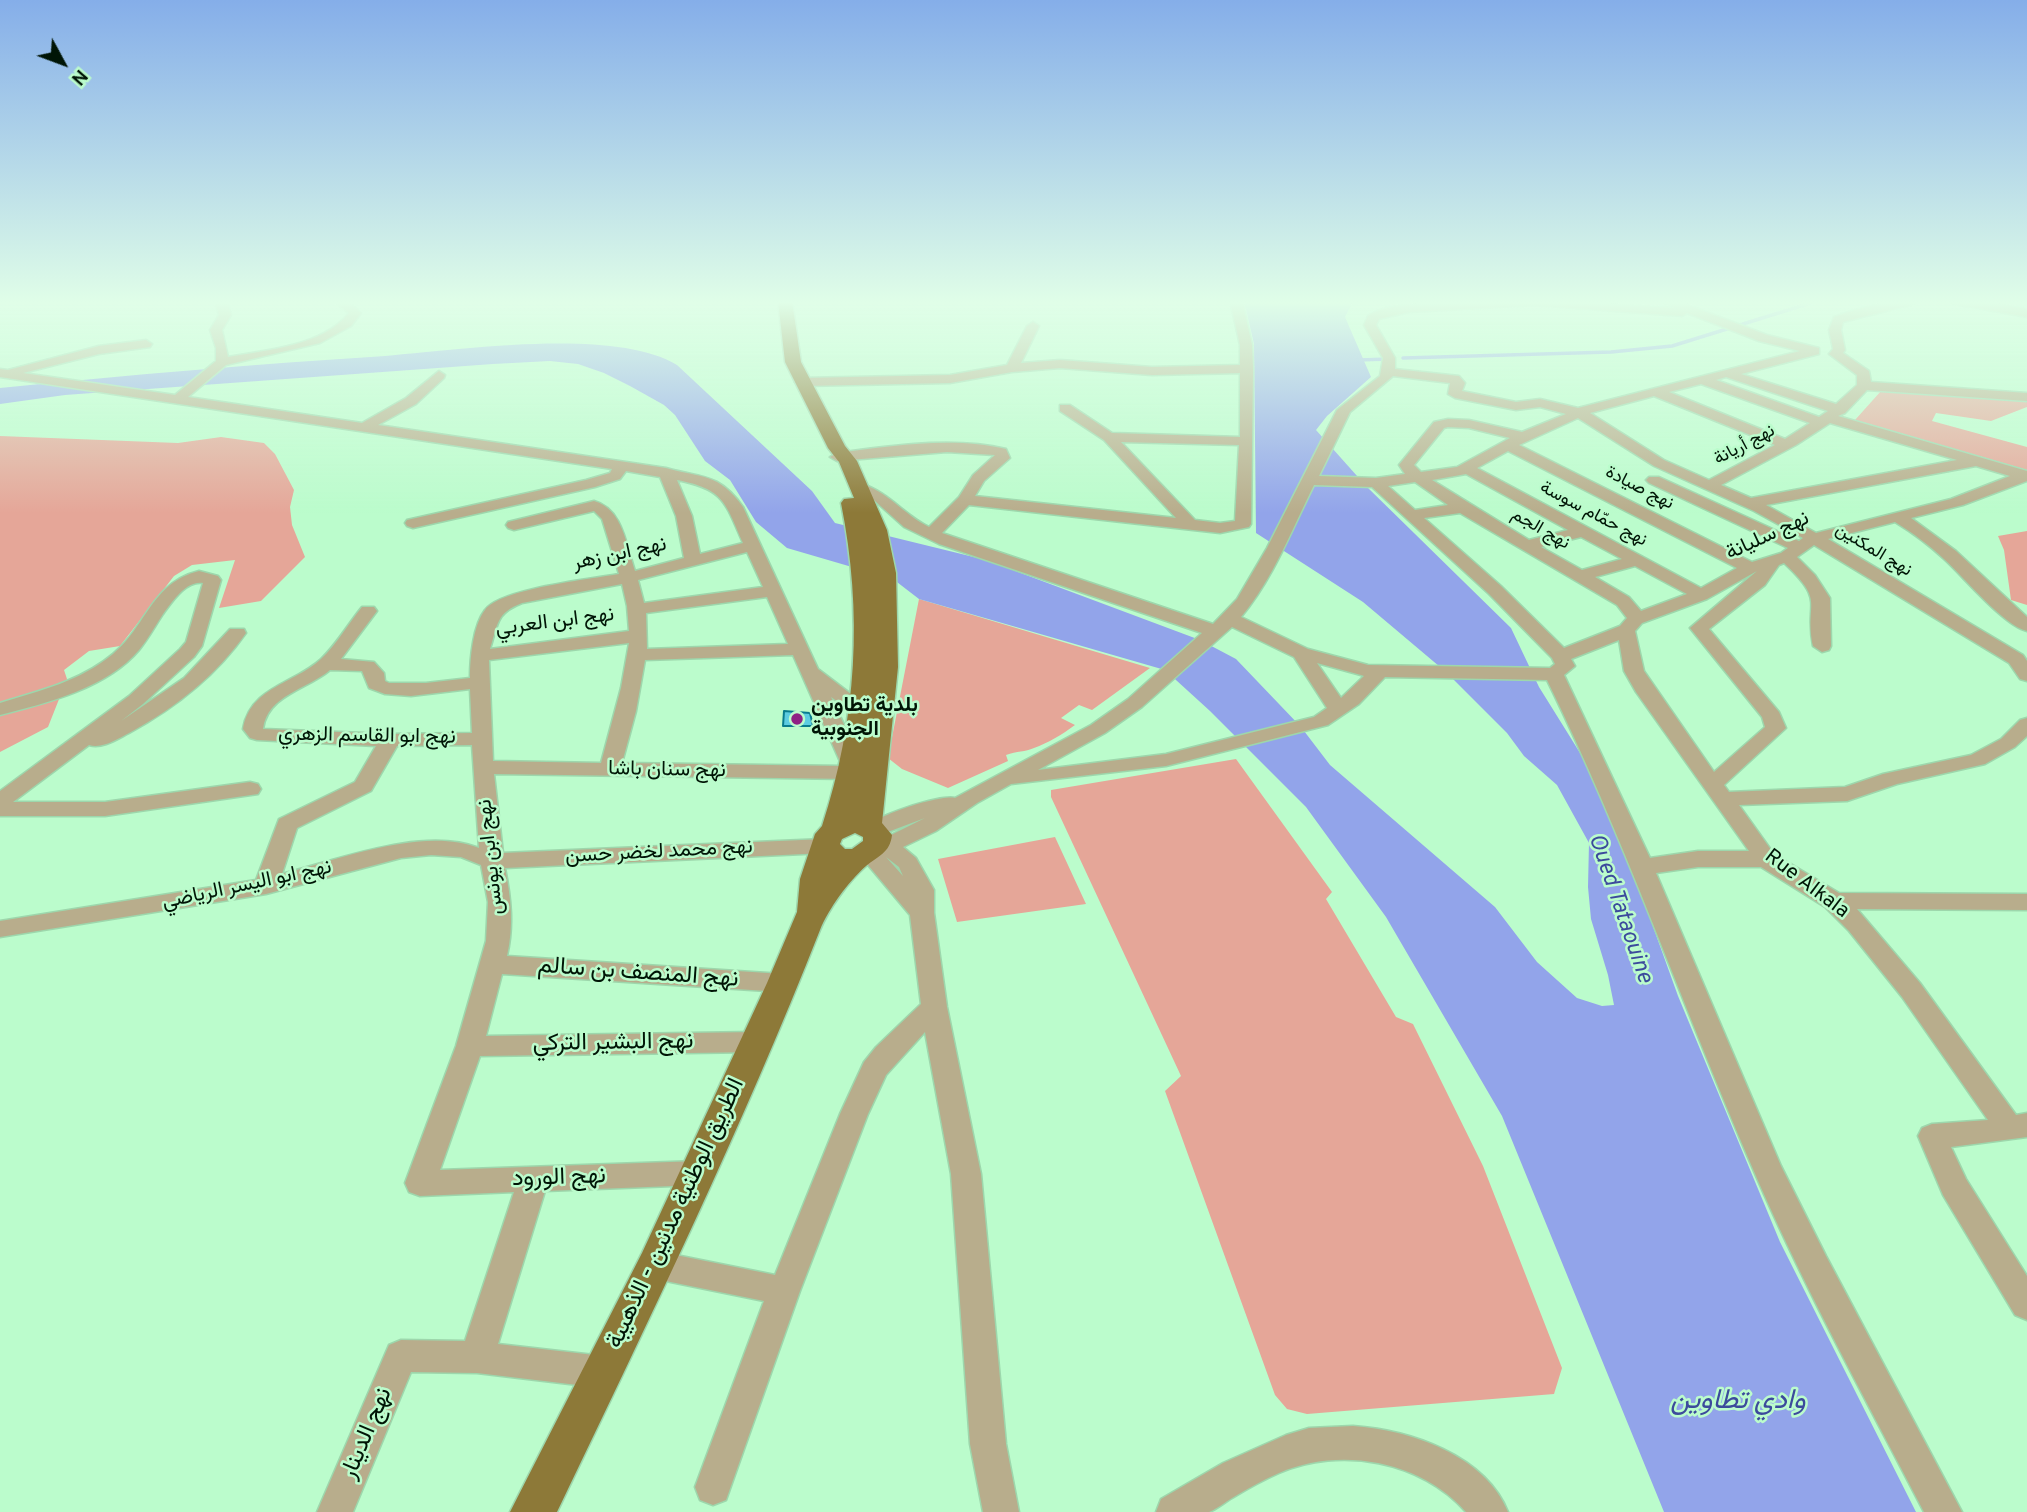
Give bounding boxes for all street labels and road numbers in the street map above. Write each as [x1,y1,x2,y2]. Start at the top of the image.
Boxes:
street label: نهج أريانة [1711,421,1779,471]
street label: نهج صيادة [1601,463,1677,515]
street label: نهج حمّام سوسة [1536,478,1650,552]
street label: نهج الجم [1507,505,1573,555]
street label: نهج سليانة [1722,507,1814,567]
street label: نهج المكنين [1831,520,1915,582]
street label: نهج ابن زهر [571,533,669,577]
street label: نهج ابن العربي [494,603,616,643]
street label: نهج ابو القاسم الزهري [278,723,456,751]
street label: نهج سنان باشا [608,757,726,785]
street label: نهج ابن يونس [473,798,511,916]
street label: نهج محمد لخضر حسن [565,836,753,870]
street label: Rue Alkala [1759,845,1853,925]
street label: نهج ابو اليسر الرياضي [160,856,334,916]
street label: نهج المنصف بن سالم [537,953,739,995]
street label: نهج البشير التركي [532,1028,694,1060]
street label: الطريق الوطنية مدنين - الذهيبة [602,1074,752,1354]
street label: نهج الورود [511,1163,607,1195]
street label: نهج الدينار [336,1384,400,1484]

